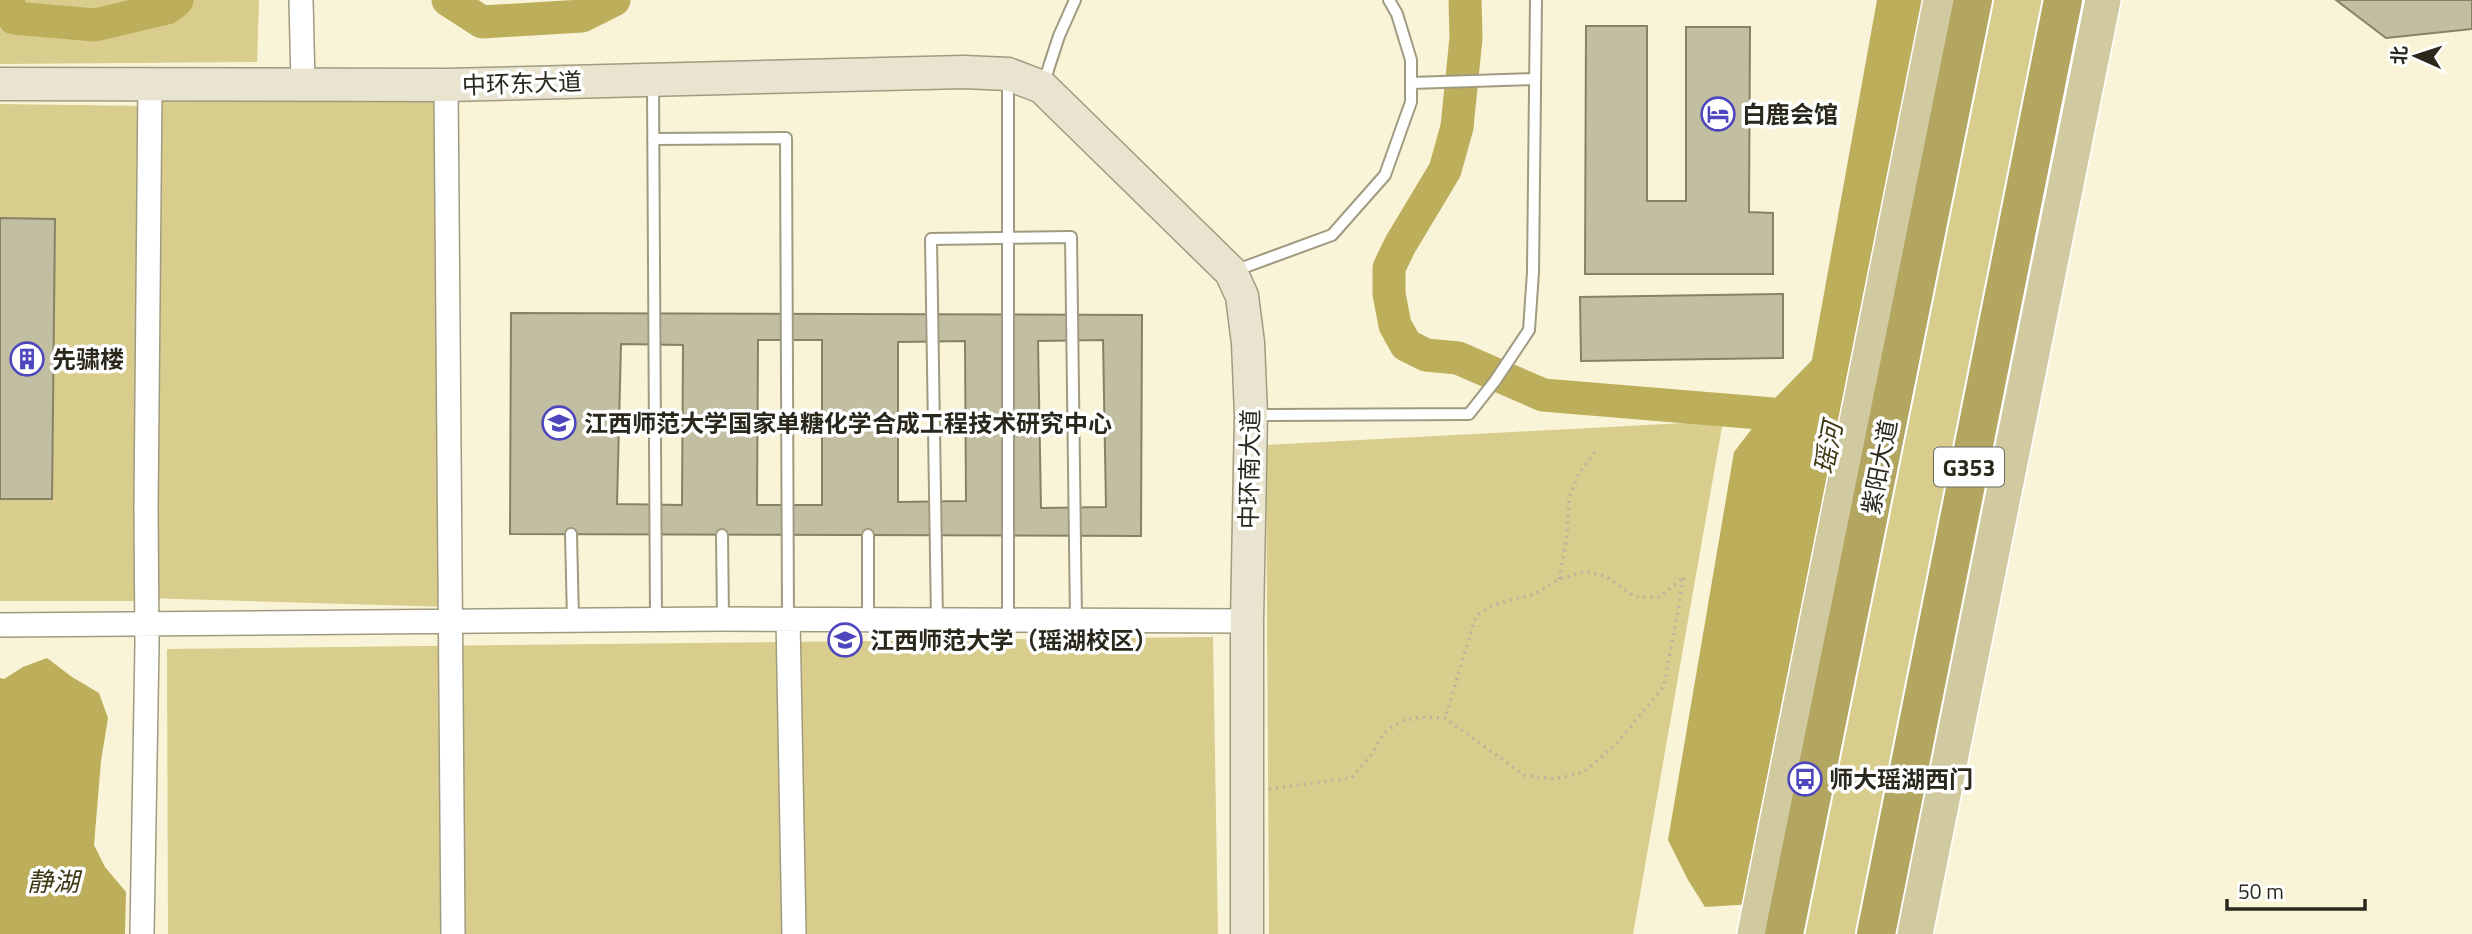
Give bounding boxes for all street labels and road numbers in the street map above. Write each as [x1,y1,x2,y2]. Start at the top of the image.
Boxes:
street label: 中环东大道 [461,63,583,103]
street label: 中环南大道 [1230,409,1268,529]
street label: 紫阳大道 [1852,416,1906,518]
road number: G353 [1934,447,2004,486]

